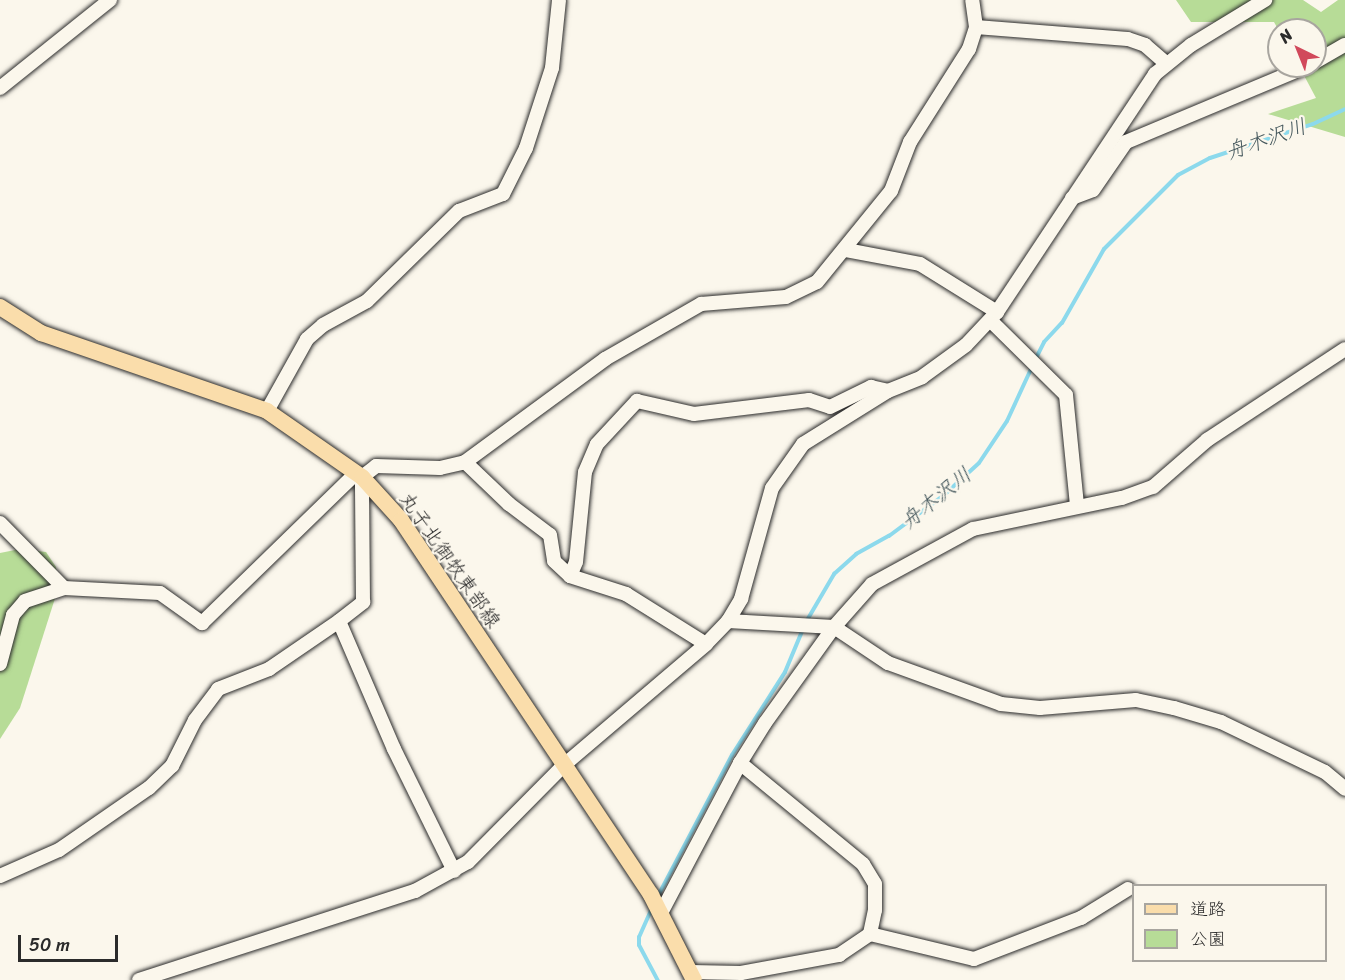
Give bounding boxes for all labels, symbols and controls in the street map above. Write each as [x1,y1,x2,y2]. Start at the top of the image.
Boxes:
north arrow [1267,18,1327,78]
text: N [1272,22,1300,50]
water label: 舟木沢川 [1222,113,1310,165]
water label: 舟木沢川 [895,462,977,534]
street label: 丸子北御牧東部線 [394,488,506,632]
legend [1132,884,1327,962]
text: 道路 [1190,893,1226,925]
scale bar [21,923,122,961]
text: 公園 [1190,923,1226,955]
text: 50 m [29,929,70,961]

